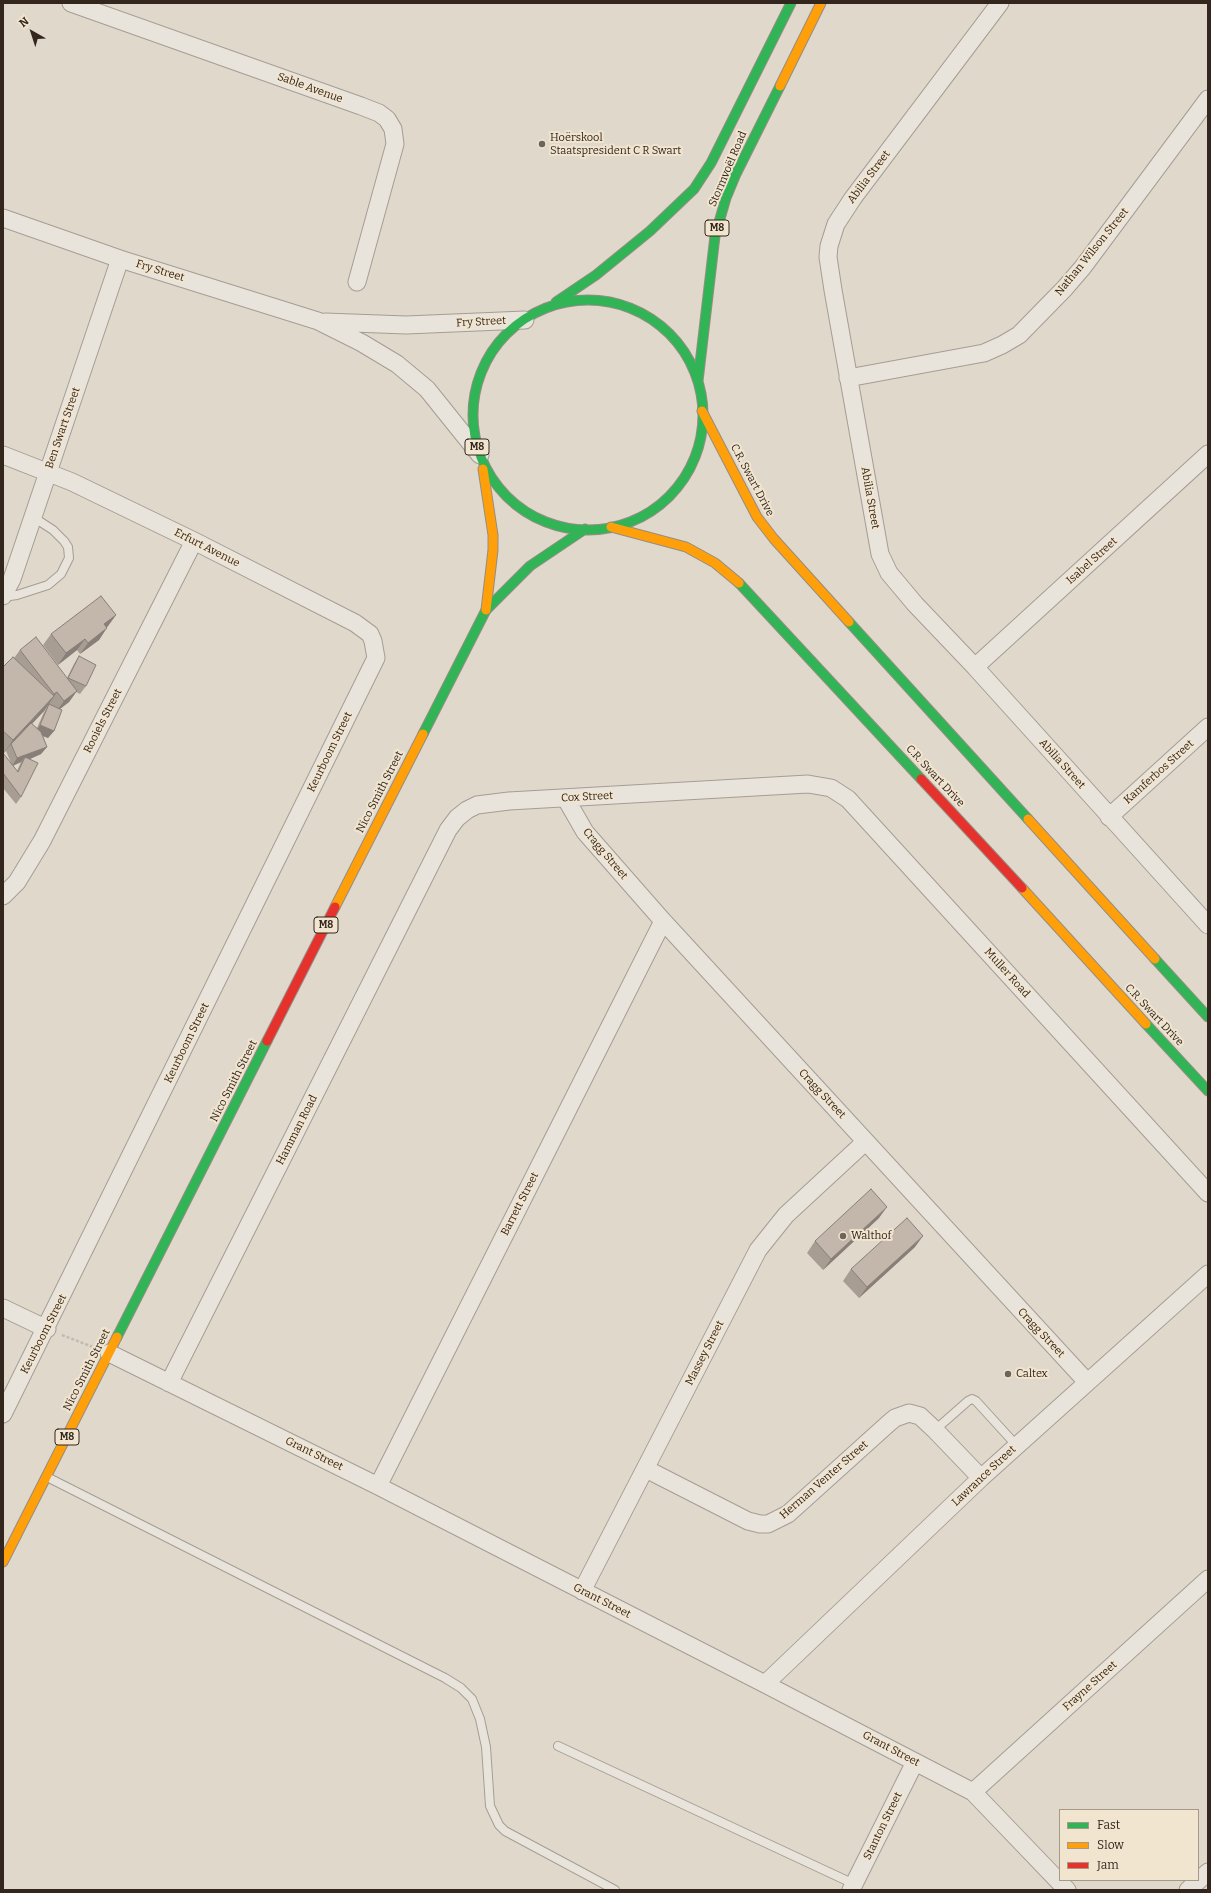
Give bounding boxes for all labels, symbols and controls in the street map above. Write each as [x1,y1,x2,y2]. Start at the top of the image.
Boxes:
north arrow [12,12,52,52]
text: N [17,15,32,30]
street label: Sable Avenue [275,70,345,106]
street label: Stormvoël Road [706,129,750,209]
place label: Hoërskool Staatspresident C R Swart [550,131,681,157]
marker: Hoërskool Staatspresident C R Swart [537,139,547,149]
street label: Abilia Street [845,148,893,206]
street label: Nathan Wilson Street [1052,205,1132,299]
road number: M8 [705,220,729,236]
street label: Fry Street [134,257,186,285]
street label: Fry Street [456,314,506,330]
street label: Ben Swart Street [43,386,83,470]
road number: M8 [465,439,489,455]
street label: C.R. Swart Drive [727,442,777,518]
street label: Abilia Street [858,466,882,530]
street label: Erfurt Avenue [172,526,242,570]
street label: Isabel Street [1064,535,1120,587]
street label: Rooiels Street [81,687,125,755]
street label: Keurboom Street [305,710,355,794]
street label: Abilia Street [1036,736,1088,792]
street label: Kamferbos Street [1121,737,1197,807]
street label: C.R. Swart Drive [903,742,967,810]
street label: Nico Smith Street [354,749,406,835]
street label: Cox Street [561,789,613,805]
street label: Cragg Street [580,826,630,882]
road number: M8 [314,917,338,933]
street label: Muller Road [981,946,1033,1000]
street label: C.R. Swart Drive [1122,981,1186,1049]
street label: Keurboom Street [162,1001,212,1085]
street label: Nico Smith Street [208,1038,260,1124]
street label: Cragg Street [796,1066,848,1122]
street label: Hamman Road [274,1093,320,1167]
street label: Barrett Street [498,1170,542,1238]
place label: Walthof [851,1229,891,1243]
marker: Walthof [838,1231,848,1241]
street label: Keurboom Street [18,1292,70,1376]
street label: Cragg Street [1015,1305,1067,1361]
street label: Massey Street [683,1318,727,1388]
street label: Nico Smith Street [61,1327,113,1413]
place label: Caltex [1016,1367,1048,1381]
marker: Caltex [1003,1369,1013,1379]
road number: M8 [55,1429,79,1445]
street label: Grant Street [283,1434,345,1474]
street label: Herman Venter Street [777,1438,871,1522]
street label: Lawrance Street [949,1443,1019,1509]
street label: Grant Street [571,1581,633,1621]
street label: Frayne Street [1060,1658,1120,1714]
street label: Grant Street [860,1728,922,1770]
street label: Stanton Street [861,1790,905,1862]
legend [1059,1809,1199,1881]
text: Fast [1097,1818,1120,1832]
text: Slow [1097,1838,1124,1852]
text: Jam [1097,1858,1119,1872]

